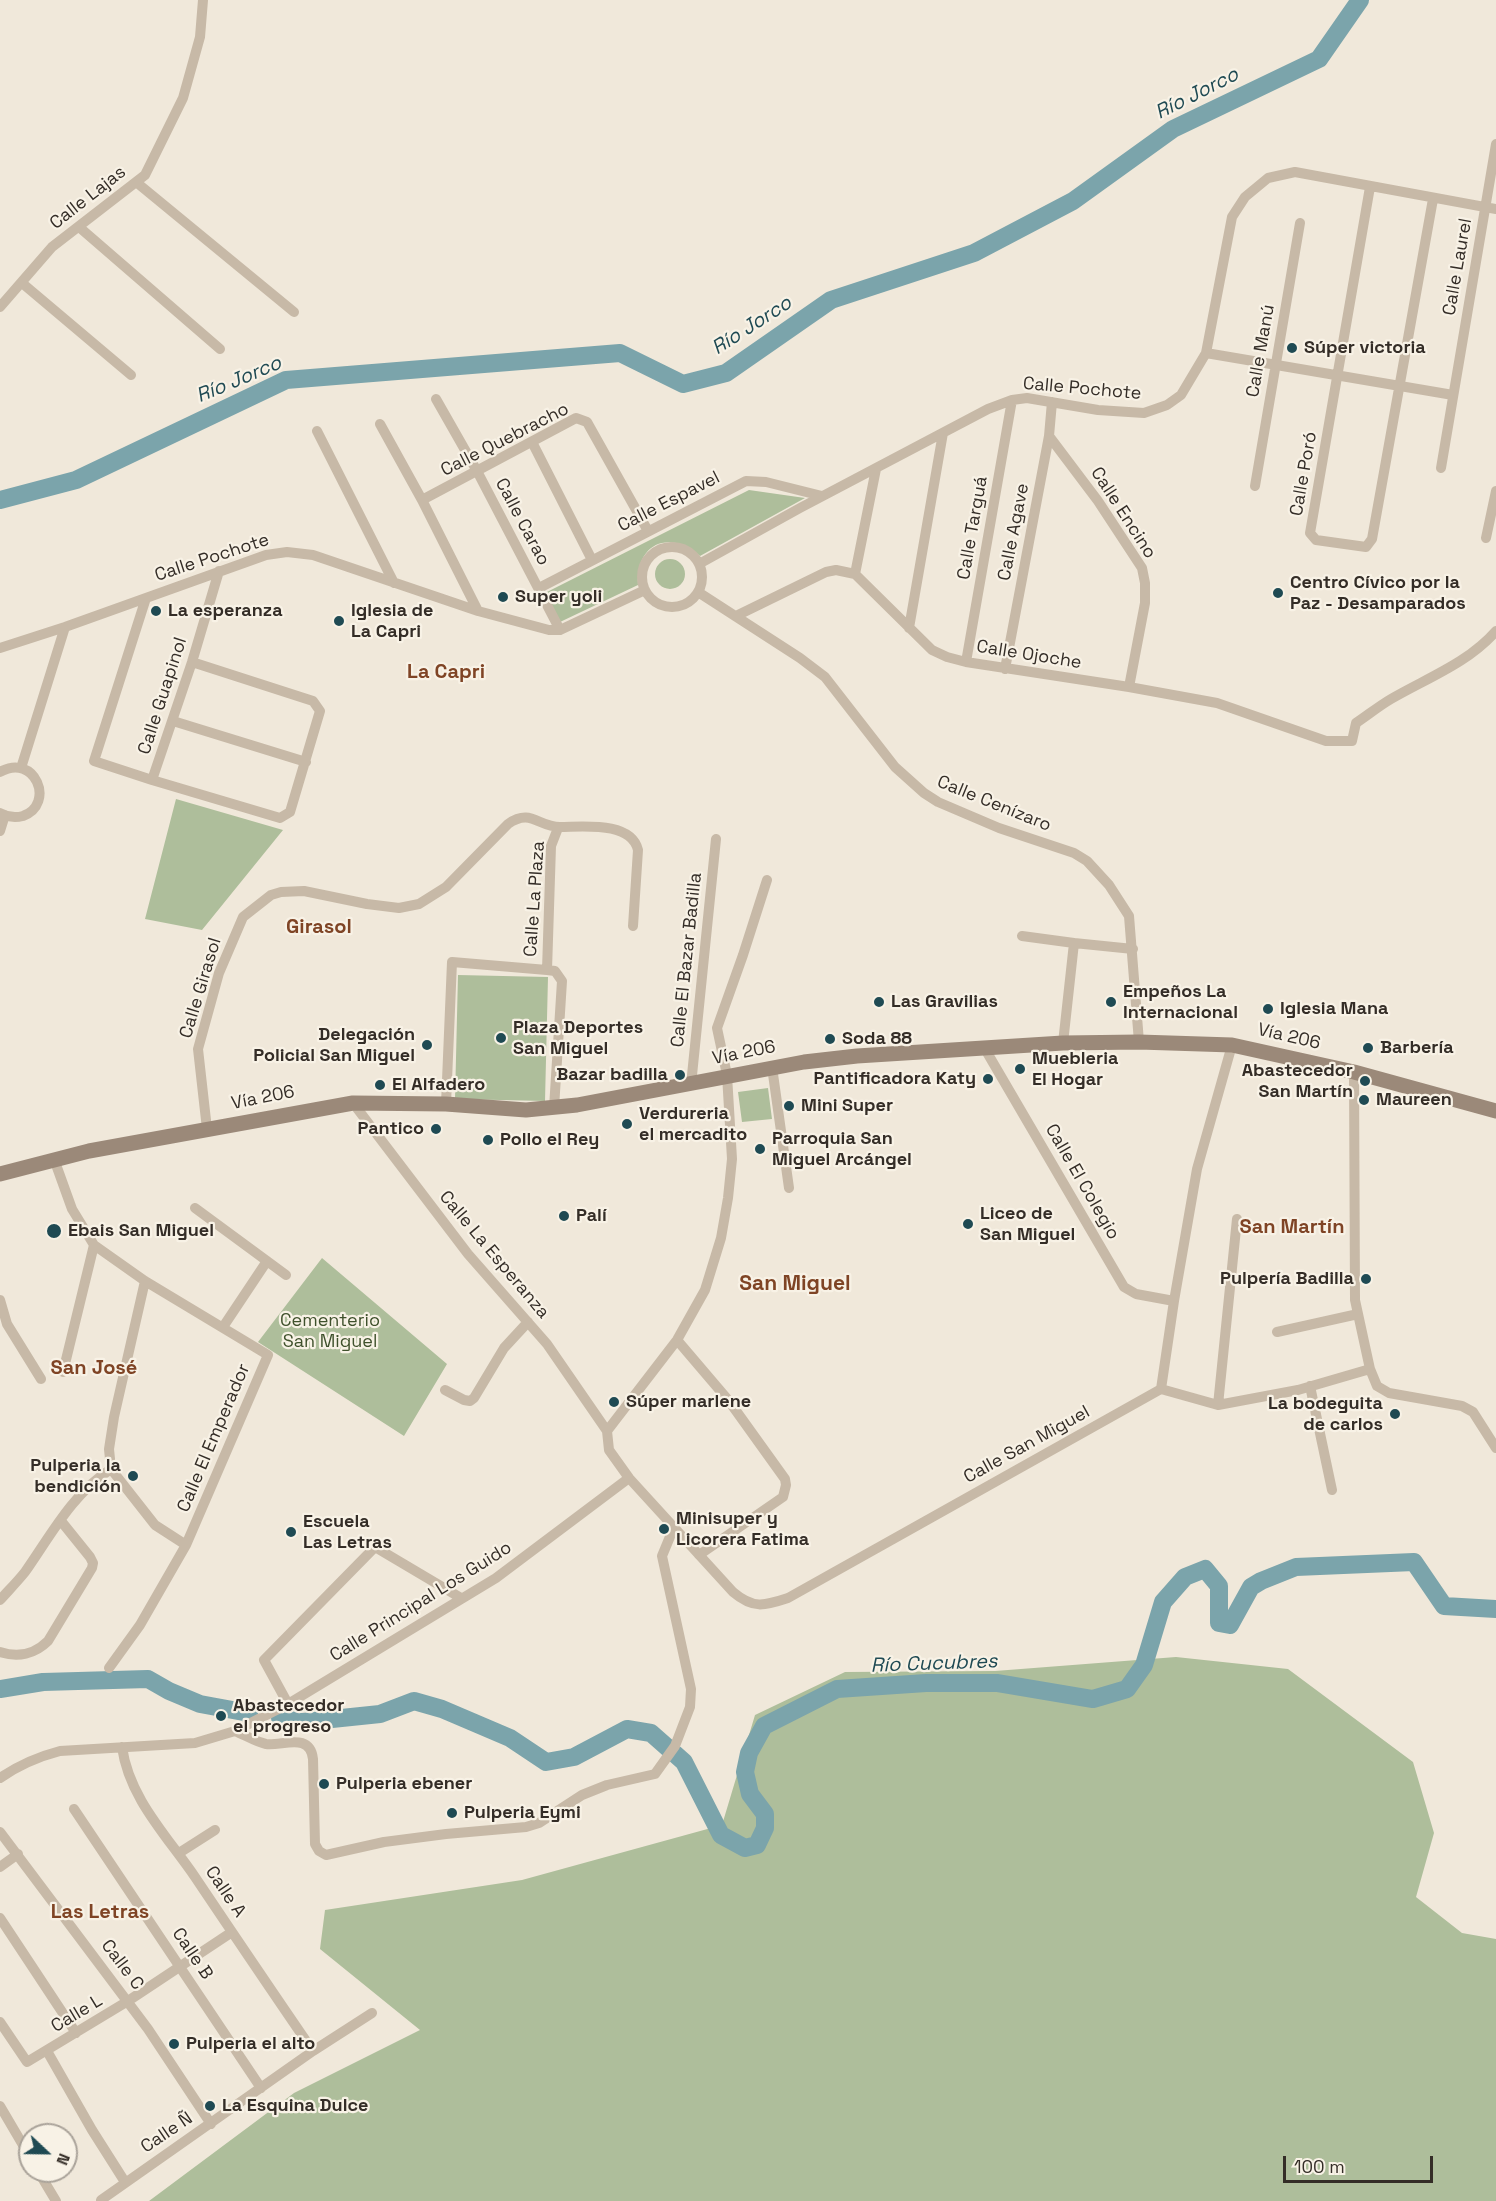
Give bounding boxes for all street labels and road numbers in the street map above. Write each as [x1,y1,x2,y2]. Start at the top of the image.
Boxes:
street label: Calle Lajas [46,162,130,234]
street label: Calle Laurel [1439,217,1477,317]
street label: Calle Manú [1242,303,1280,399]
street label: Calle Pochote [1022,373,1142,405]
street label: Calle Quebracho [437,398,573,482]
street label: Calle Poró [1286,430,1322,518]
street label: Calle Encino [1085,463,1161,563]
street label: Calle Espavel [614,467,724,537]
street label: Calle Carao [490,475,554,569]
street label: Calle Targuá [953,475,993,581]
street label: Calle Agave [994,481,1034,583]
street label: Calle Pochote [152,529,272,587]
street label: Calle Guapinol [134,635,192,757]
street label: Calle Ojoche [975,636,1083,674]
street label: Calle Cenízaro [934,771,1054,837]
street label: Calle La Plaza [520,840,550,958]
street label: Calle El Bazar Badilla [667,872,707,1048]
street label: Calle Girasol [175,935,227,1041]
street label: Vía 206 [1255,1019,1323,1055]
street label: Vía 206 [711,1036,777,1070]
street label: Vía 206 [230,1081,296,1115]
street label: Calle El Colegio [1040,1120,1124,1244]
street label: Calle La Esperanza [434,1187,554,1323]
street label: Calle El Emperador [173,1361,255,1515]
street label: Calle San Miguel [960,1401,1094,1489]
street label: Calle Principal Los Guido [326,1537,516,1667]
street label: Calle A [200,1862,250,1922]
street label: Calle B [167,1924,217,1984]
street label: Calle C [96,1936,148,1994]
street label: Calle L [48,1990,106,2038]
street label: Calle Ñ [137,2108,197,2158]

